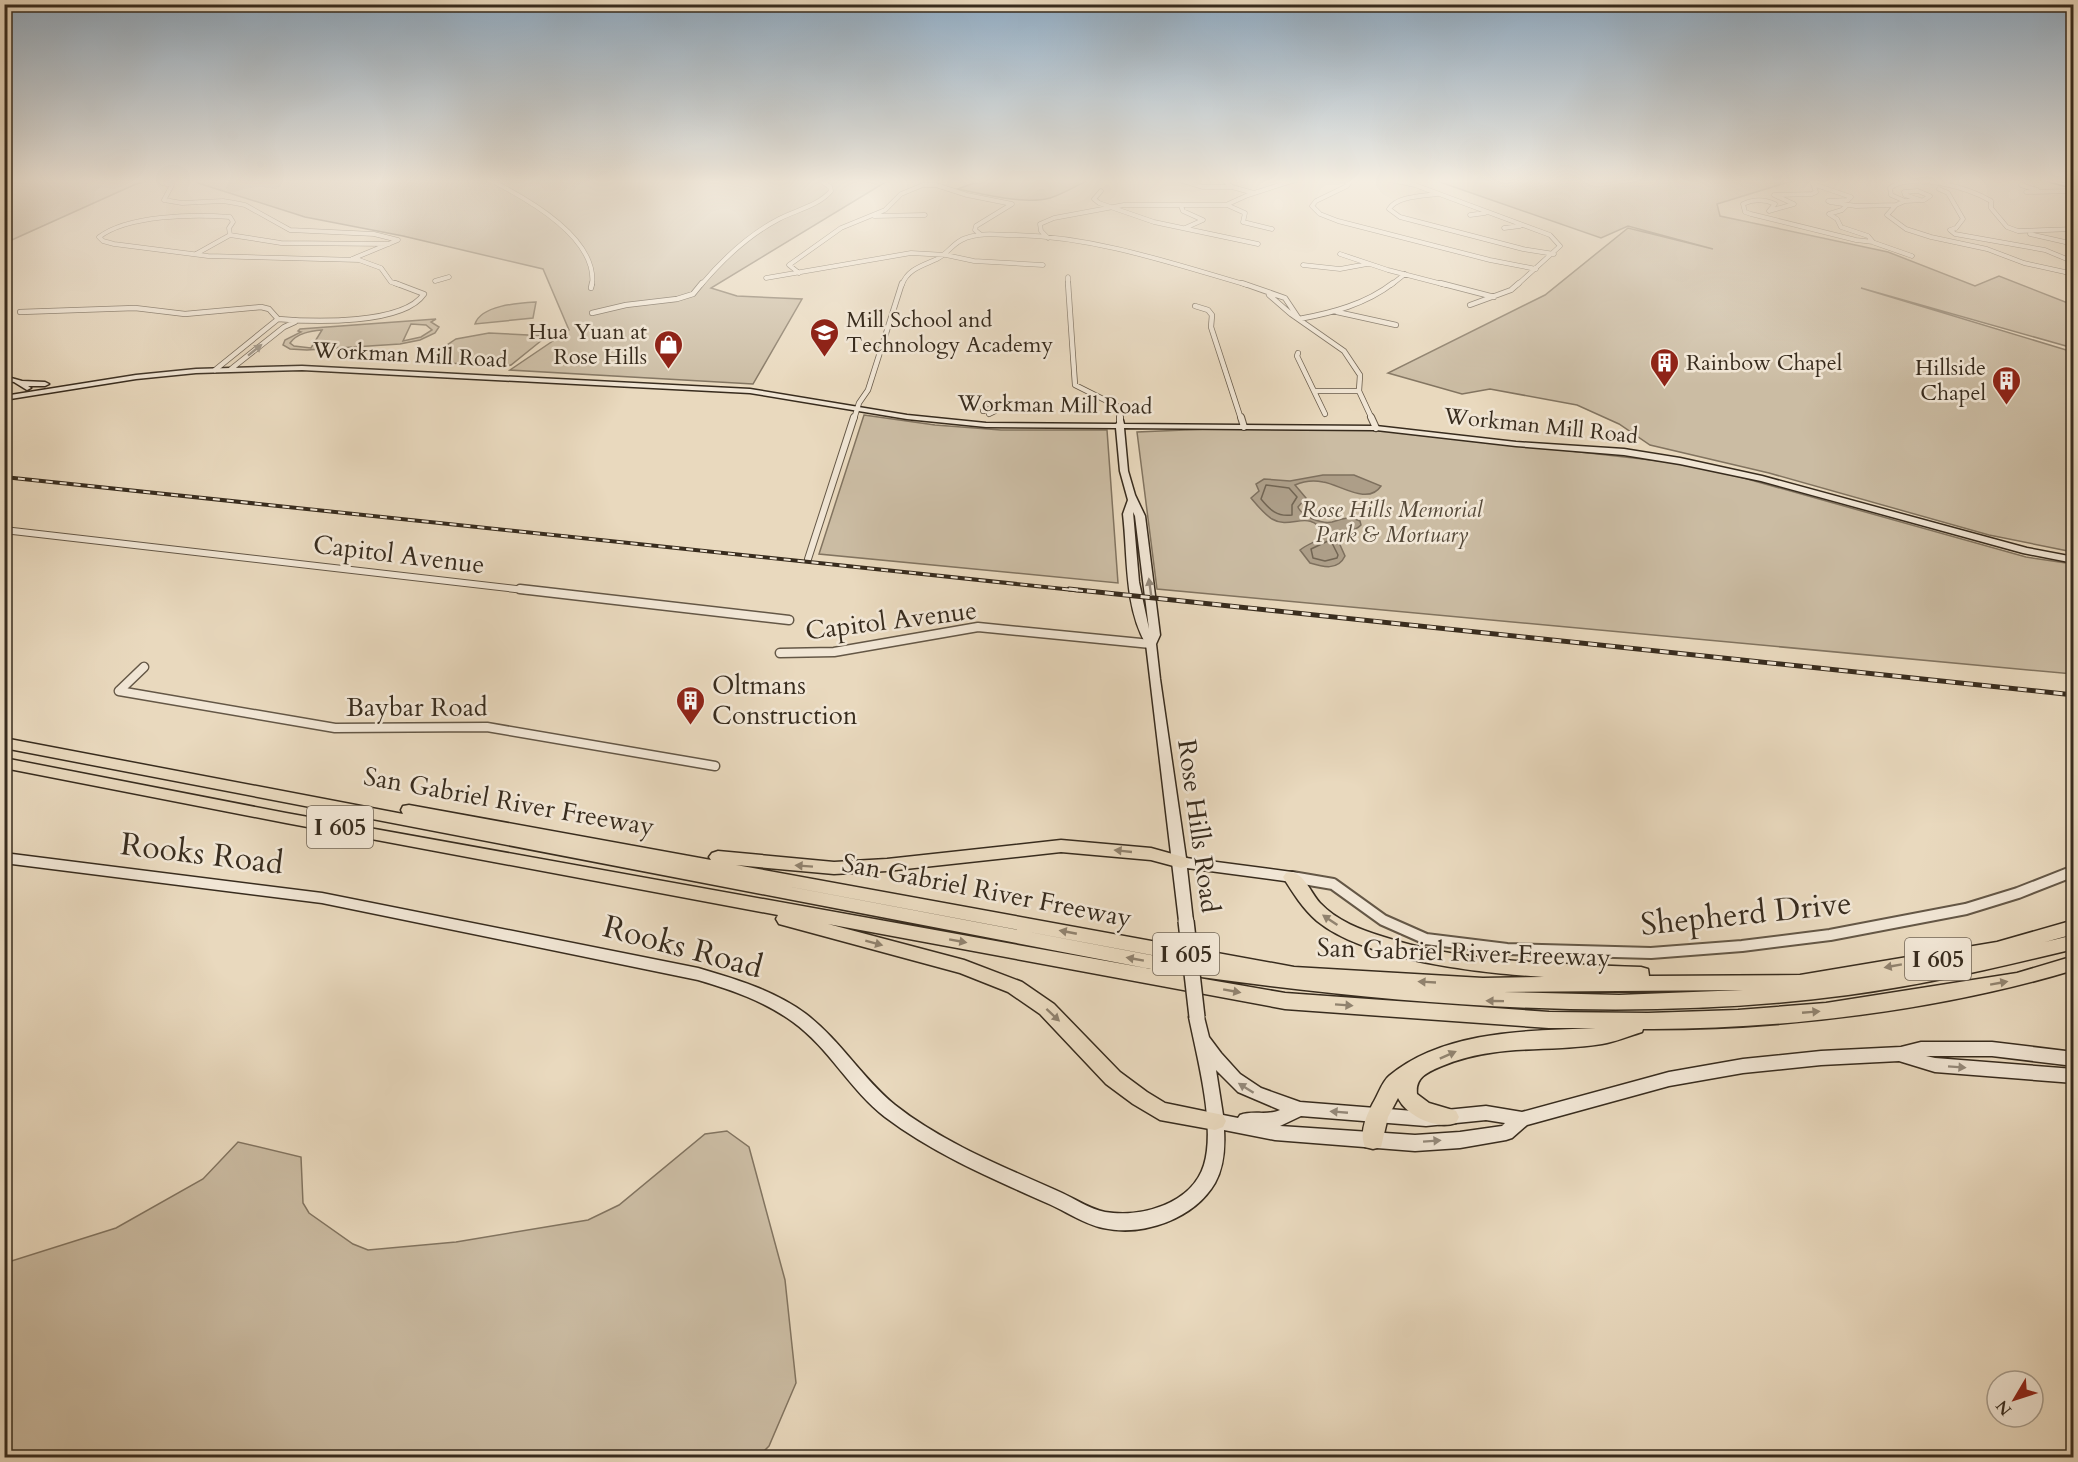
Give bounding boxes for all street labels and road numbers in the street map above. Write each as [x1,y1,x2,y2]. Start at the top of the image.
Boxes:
street label: Workman Mill Road [311,335,508,375]
street label: Workman Mill Road [956,388,1153,422]
street label: Workman Mill Road [1441,401,1640,451]
street label: Capitol Avenue [311,527,487,582]
street label: Capitol Avenue [803,593,979,648]
street label: Baybar Road [346,690,488,725]
street label: Rose Hills Road [1169,737,1228,915]
street label: San Gabriel River Freeway [361,759,657,844]
road number: I 605 [307,806,373,848]
street label: Rooks Road [118,822,286,886]
street label: San Gabriel River Freeway [839,845,1135,936]
street label: Shepherd Drive [1638,881,1854,947]
street label: Rooks Road [598,905,767,989]
street label: San Gabriel River Freeway [1316,930,1612,975]
road number: I 605 [1153,933,1219,975]
road number: I 605 [1905,938,1971,980]

